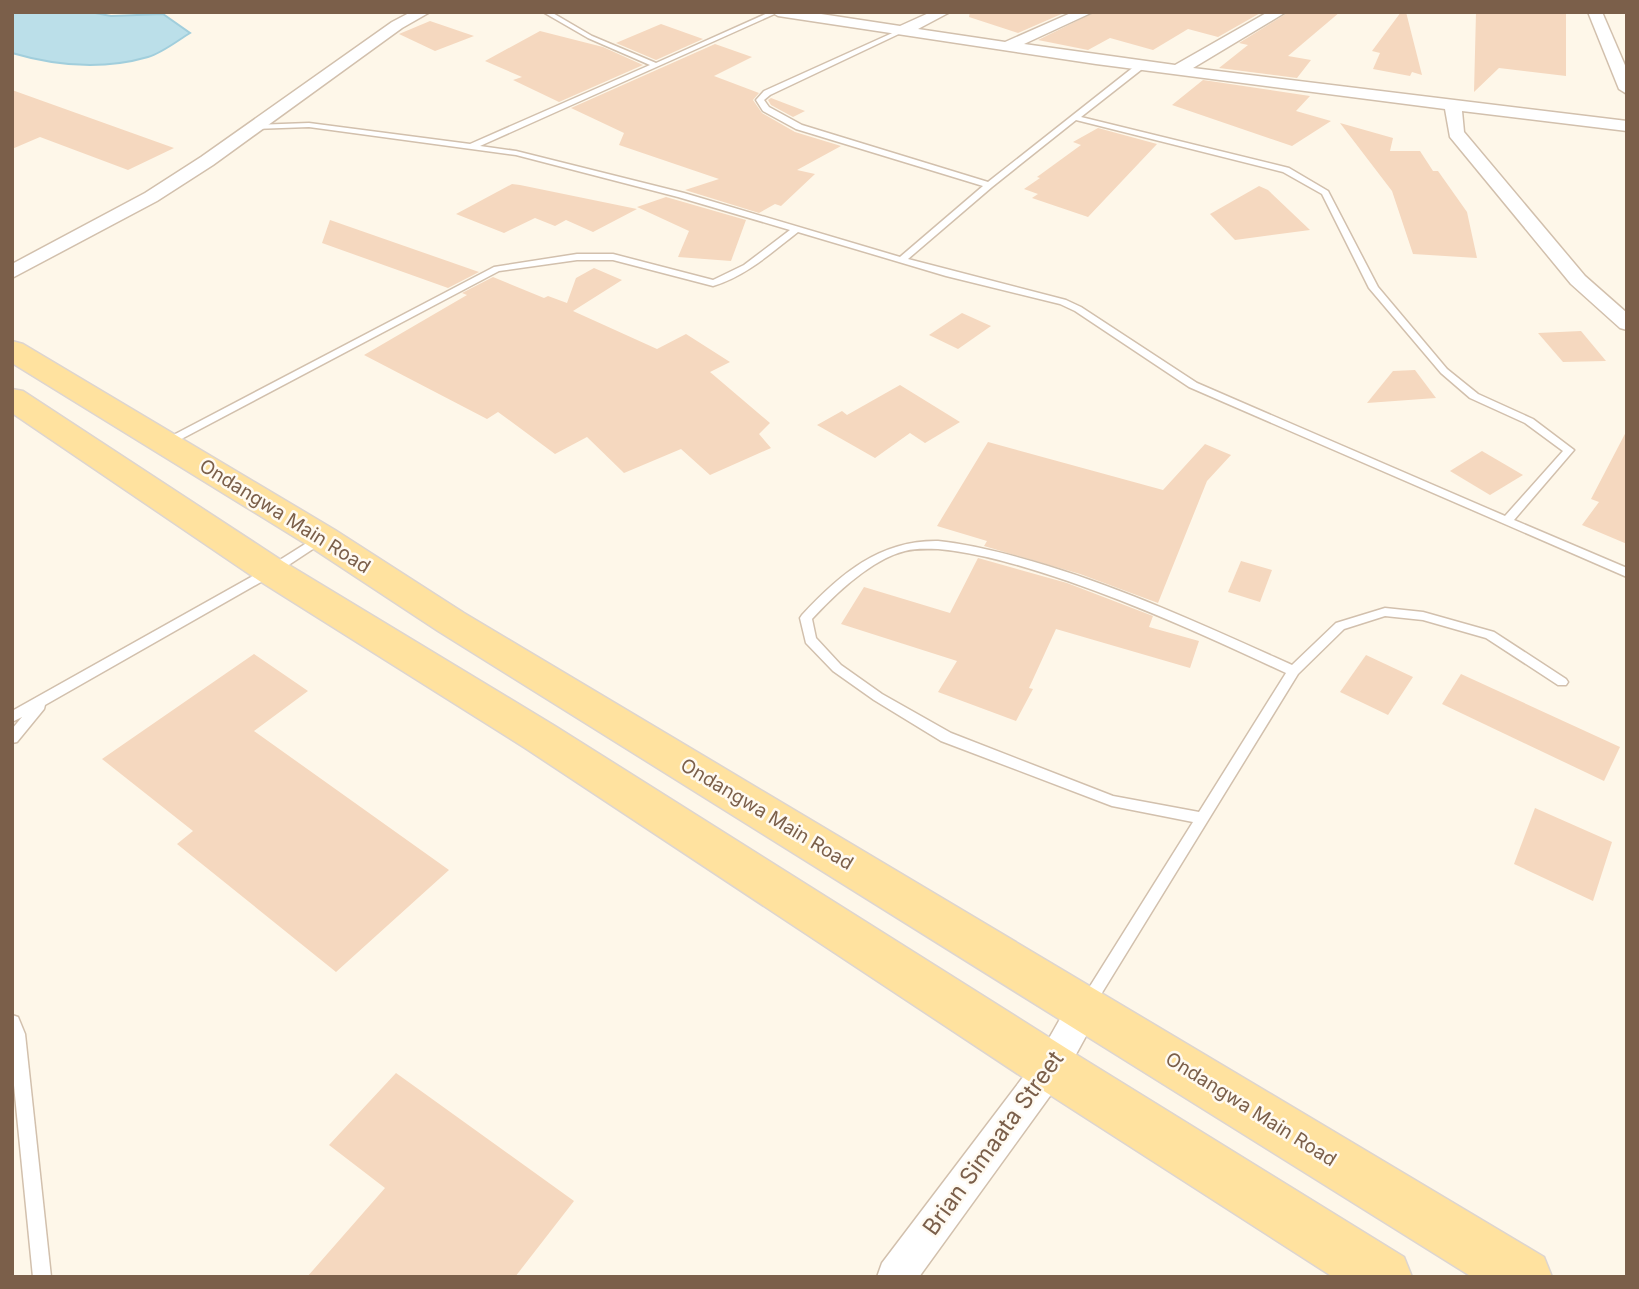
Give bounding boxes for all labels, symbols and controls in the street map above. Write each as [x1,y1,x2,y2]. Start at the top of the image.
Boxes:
street label: Ondangwa Main Road [195,454,375,578]
street label: Ondangwa Main Road [676,753,858,875]
street label: Brian Simaata Street [917,1045,1070,1241]
street label: Ondangwa Main Road [1161,1047,1341,1171]

